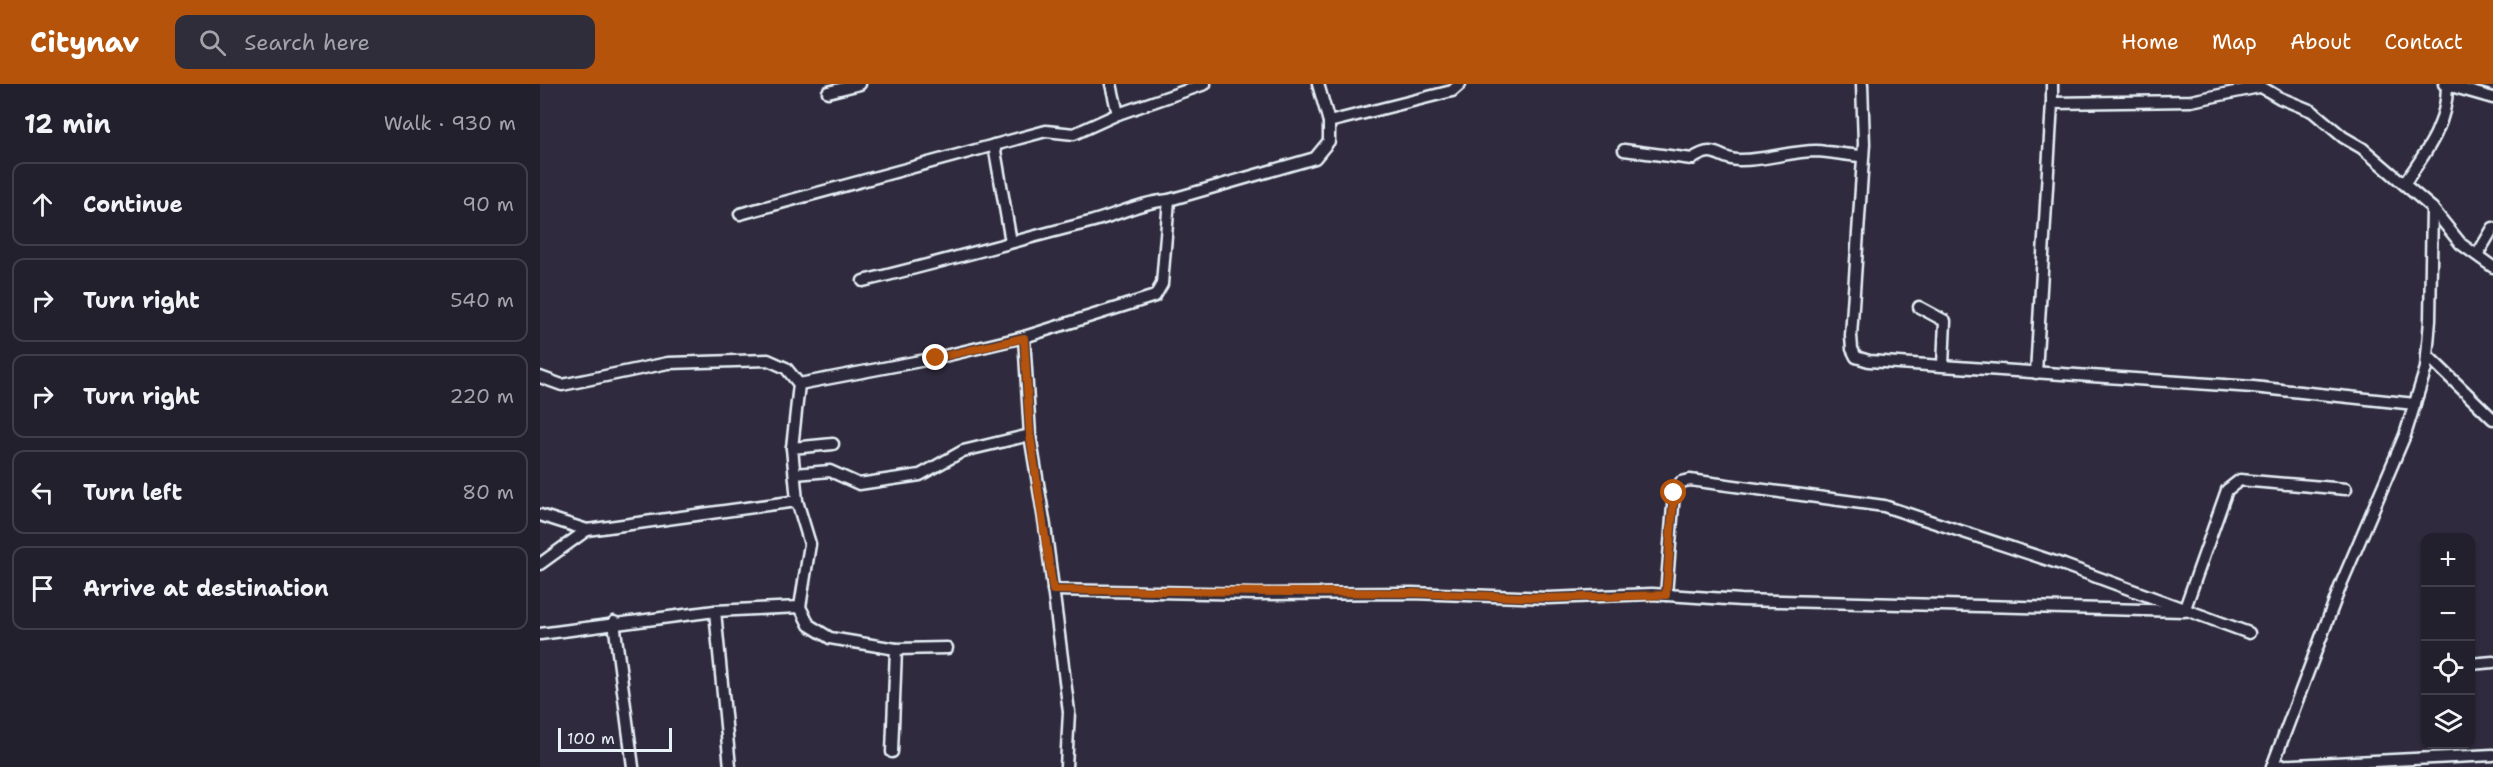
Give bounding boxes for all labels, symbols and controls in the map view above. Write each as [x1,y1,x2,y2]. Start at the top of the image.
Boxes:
search box [175,15,595,69]
text: Citynav [30,23,139,61]
icon: search [196,26,229,59]
text: Search here [244,28,370,57]
text: Home [2121,28,2179,56]
text: Map [2212,28,2257,56]
text: About [2290,28,2351,56]
text: Contact [2384,28,2463,56]
text: 12 min [24,106,111,141]
text: Walk · 930 m [384,110,516,136]
icon: ahead [26,188,59,221]
text: Continue [83,190,183,219]
text: 90 m [462,191,514,217]
icon: right [26,284,59,317]
text: Turn right [83,286,200,315]
text: 540 m [450,287,514,313]
route end [922,344,948,370]
icon: right [26,380,59,413]
text: Turn right [83,382,200,411]
text: 220 m [450,383,514,409]
icon: left [26,476,59,509]
text: Turn left [83,478,182,507]
text: 80 m [462,479,514,505]
route start [1660,479,1686,505]
map controls [2421,533,2475,749]
button: + [2421,533,2475,587]
icon: arrive [26,572,59,605]
text: Arrive at destination [83,574,329,603]
button: − [2421,587,2475,641]
button: locate [2421,641,2475,695]
button: layers [2421,695,2475,749]
scale bar [558,725,672,752]
text: 100 m [567,728,615,749]

